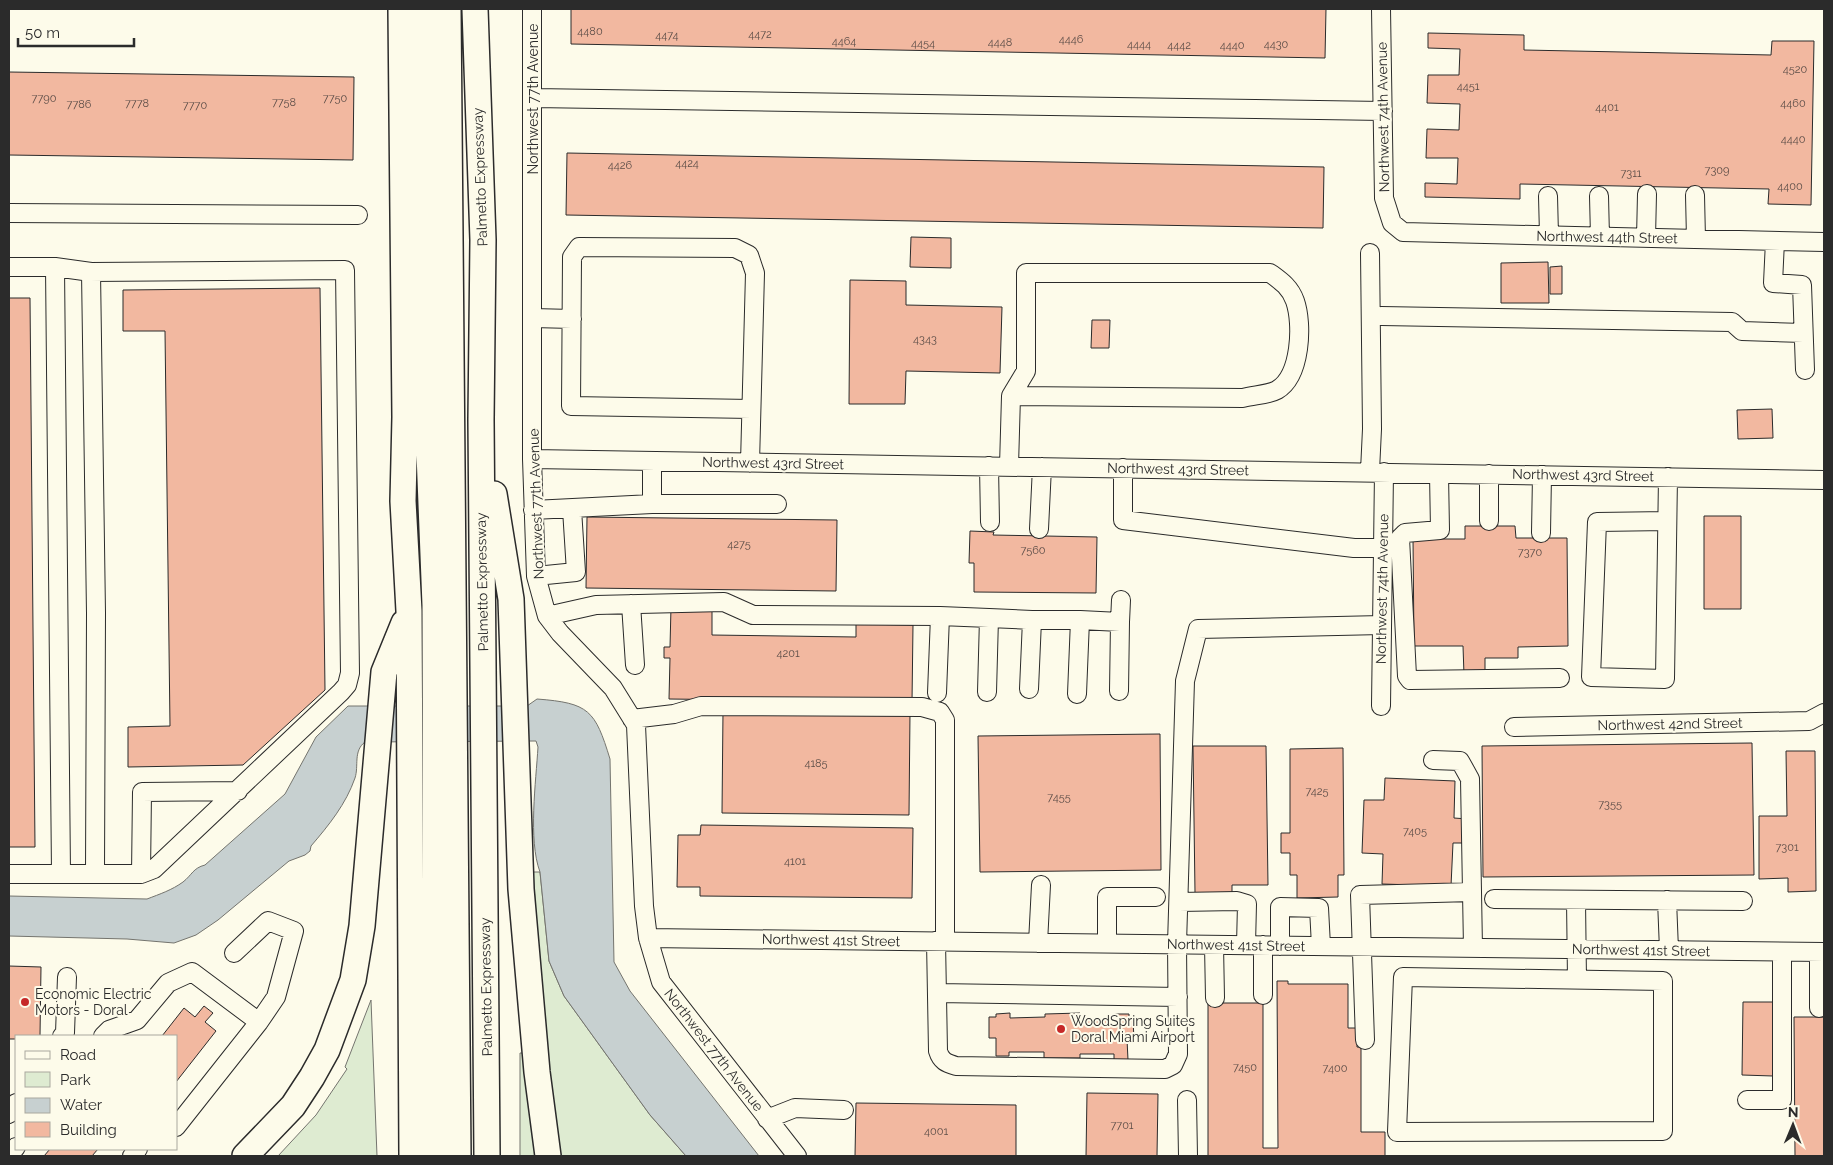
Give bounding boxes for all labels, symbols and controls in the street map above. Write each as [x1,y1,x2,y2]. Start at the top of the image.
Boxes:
scale bar [18,15,134,47]
street label: Northwest 77th Avenue [525,23,541,175]
text: 50 m [25,24,60,42]
house number: 4480 [577,25,603,38]
house number: 4472 [748,28,772,41]
house number: 4474 [655,29,679,42]
house number: 4446 [1059,33,1084,46]
house number: 4464 [832,35,856,48]
house number: 4448 [988,36,1012,49]
house number: 4454 [911,37,935,50]
house number: 4444 [1127,38,1151,51]
house number: 4430 [1264,38,1289,51]
house number: 4442 [1167,39,1191,52]
house number: 4440 [1220,39,1245,52]
street label: Northwest 74th Avenue [1374,42,1392,192]
house number: 4520 [1783,63,1807,76]
house number: 4451 [1457,80,1480,93]
house number: 7790 [32,92,57,105]
house number: 7750 [323,92,347,105]
house number: 7758 [272,96,296,109]
house number: 7778 [125,97,149,110]
house number: 4460 [1780,97,1806,110]
house number: 7786 [67,98,92,111]
house number: 7770 [183,99,207,112]
house number: 4401 [1595,101,1619,114]
street label: Palmetto Expressway [470,107,490,247]
house number: 4440 [1781,133,1806,146]
house number: 4424 [675,157,699,170]
house number: 4426 [608,159,633,172]
house number: 7309 [1705,164,1729,177]
house number: 7311 [1620,167,1642,180]
house number: 4400 [1777,180,1803,193]
street label: Northwest 44th Street [1536,228,1678,246]
house number: 4343 [913,333,937,346]
street label: Northwest 77th Avenue [525,428,547,580]
street label: Northwest 43rd Street [702,454,844,472]
street label: Northwest 43rd Street [1107,460,1249,478]
street label: Northwest 43rd Street [1512,466,1654,484]
street label: Palmetto Expressway [473,512,491,652]
street label: Northwest 74th Avenue [1373,514,1391,664]
house number: 4275 [727,538,751,551]
house number: 7560 [1020,544,1046,557]
house number: 7370 [1518,546,1542,559]
house number: 4201 [776,647,800,660]
street label: Northwest 42nd Street [1597,715,1743,733]
house number: 4185 [804,757,828,770]
house number: 7425 [1305,785,1329,798]
house number: 7455 [1047,791,1071,804]
house number: 7355 [1598,798,1622,811]
house number: 7405 [1403,825,1427,838]
house number: 7301 [1775,841,1799,854]
house number: 4101 [784,855,806,868]
street label: Palmetto Expressway [477,917,495,1057]
street label: Northwest 41st Street [762,931,901,949]
street label: Northwest 41st Street [1167,936,1306,954]
street label: Northwest 41st Street [1572,941,1711,959]
place label: Economic Electric Motors - Doral [35,986,152,1018]
street label: Northwest 77th Avenue [661,986,767,1114]
marker: Economic Electric Motors - Doral [19,996,31,1008]
place label: WoodSpring Suites Doral Miami Airport [1071,1013,1195,1045]
marker: WoodSpring Suites Doral Miami Airport [1055,1023,1067,1035]
legend [15,1035,178,1150]
text: Road [60,1046,96,1064]
house number: 7450 [1233,1061,1257,1074]
house number: 7400 [1323,1062,1348,1075]
text: Park [60,1071,91,1089]
text: Water [60,1096,103,1114]
north arrow [1768,1100,1818,1150]
text: N [1788,1104,1799,1120]
house number: 7701 [1110,1119,1134,1132]
text: Building [60,1121,117,1139]
house number: 4001 [924,1125,948,1138]

